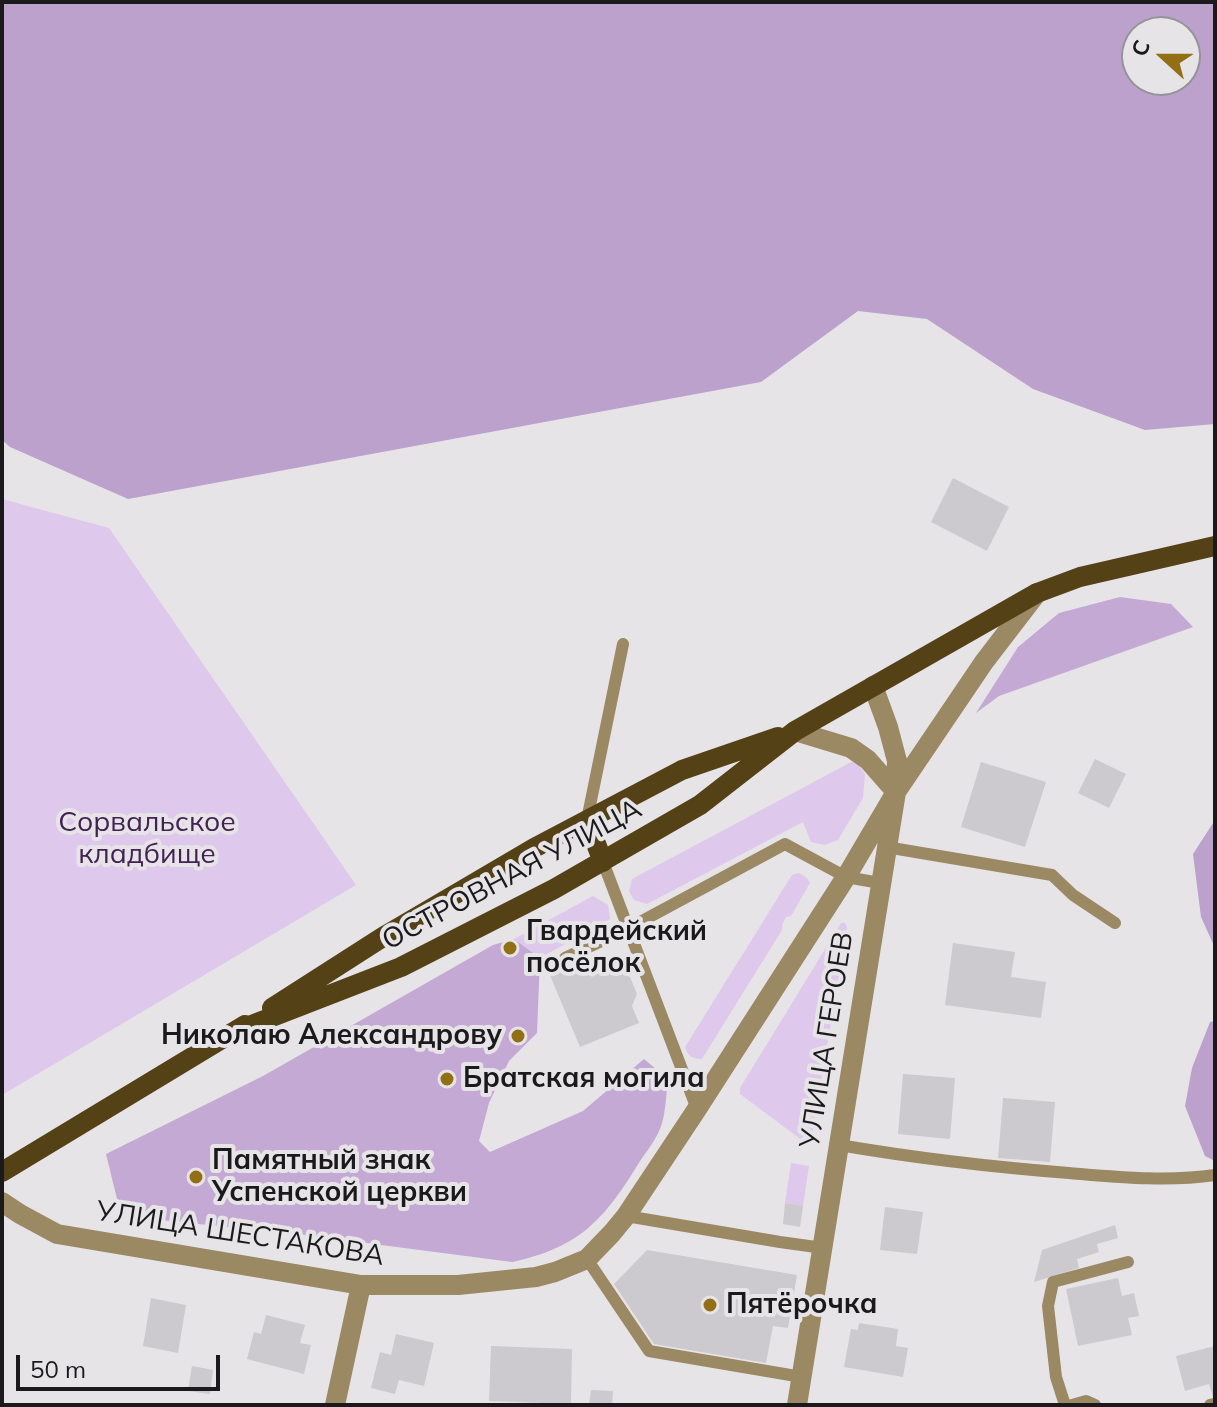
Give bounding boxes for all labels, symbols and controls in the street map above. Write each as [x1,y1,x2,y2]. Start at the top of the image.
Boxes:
north arrow [1121,16,1201,96]
text: С [1125,36,1156,60]
street label: ОСТРОВНАЯ УЛИЦА [377,792,647,958]
park label: Сорвальское кладбище [58,806,236,872]
place label: Гвардейский посёлок [526,915,707,981]
street label: УЛИЦА ГЕРОЕВ [793,930,861,1150]
marker: Гвардейский посёлок [501,939,519,957]
place label: Николаю Александрову [161,1019,502,1053]
marker: Николаю Александрову [509,1027,527,1045]
place label: Братская могила [463,1062,705,1096]
marker: Братская могила [438,1070,456,1088]
place label: Памятный знак Успенской церкви [212,1144,467,1210]
marker: Памятный знак Успенской церкви [187,1168,205,1186]
street label: УЛИЦА ШЕСТАКОВА [94,1195,386,1273]
place label: Пятёрочка [726,1288,878,1322]
marker: Пятёрочка [701,1296,719,1314]
scale bar [20,1339,224,1389]
text: 50 m [30,1354,86,1384]

